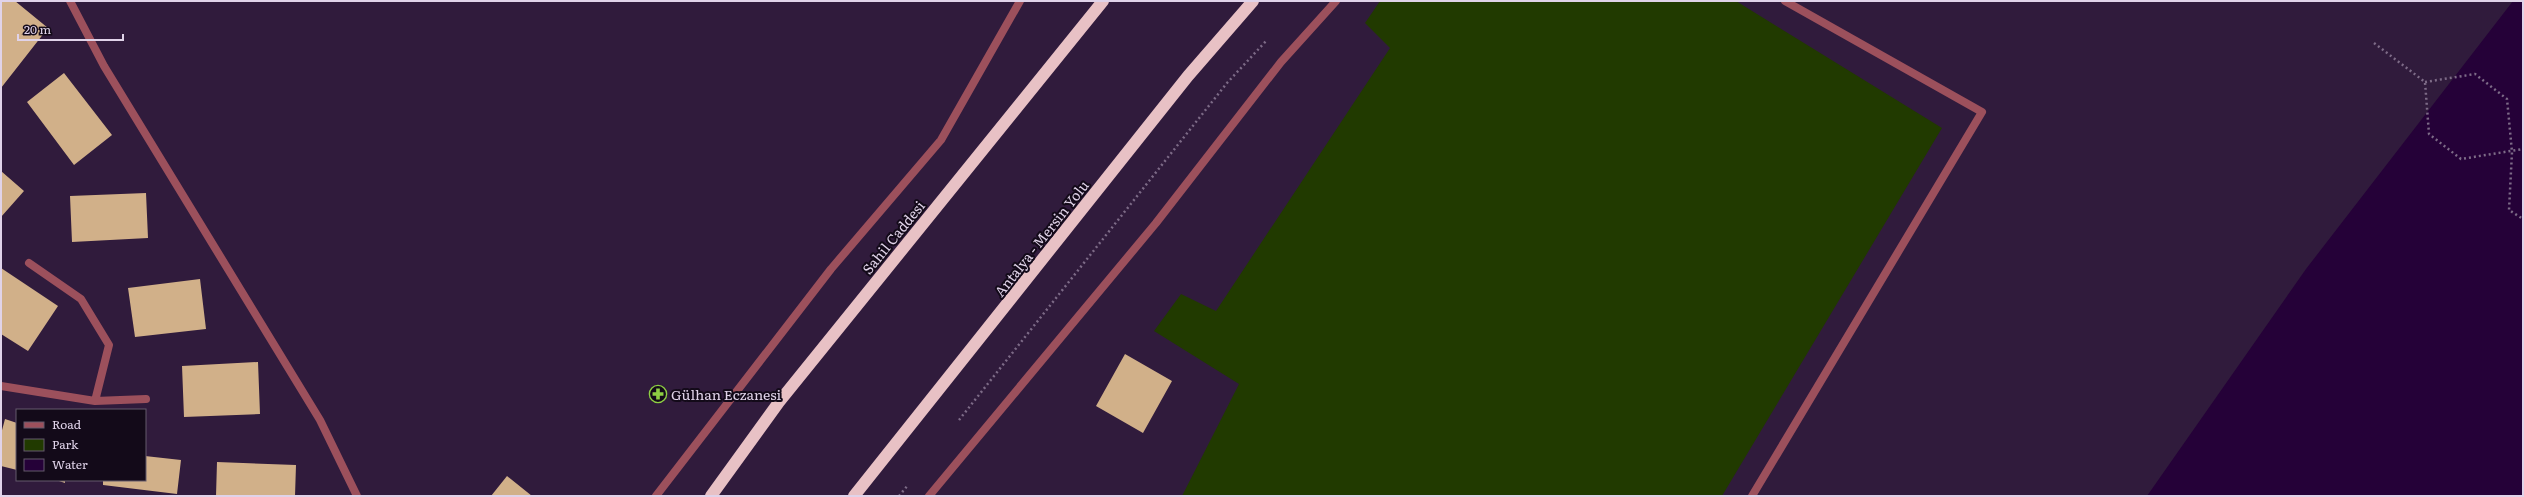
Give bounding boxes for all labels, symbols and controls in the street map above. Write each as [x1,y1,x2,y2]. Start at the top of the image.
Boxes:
scale bar [18,16,123,42]
text: 20 m [24,20,51,38]
street label: Antalya - Mersin Yolu [989,176,1093,300]
street label: Sahil Caddesi [857,196,929,278]
pharmacy icon: Gülhan Eczanesi [648,384,668,404]
place label: Gülhan Eczanesi [671,384,782,404]
legend [16,409,146,481]
text: Road [52,415,82,433]
text: Park [52,435,79,453]
text: Water [52,455,88,473]

